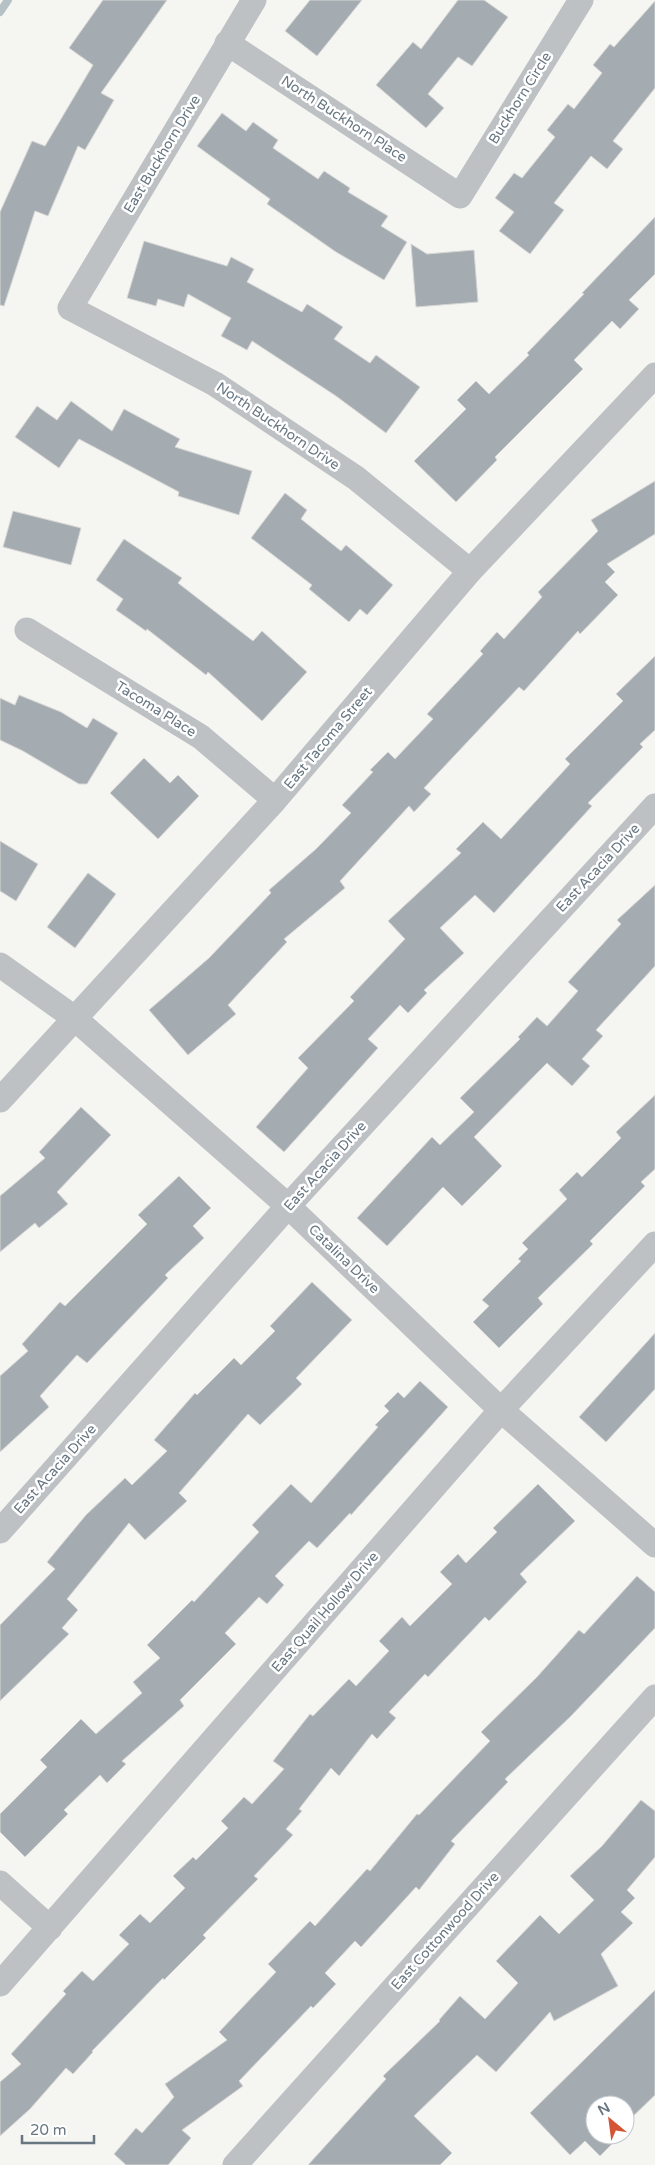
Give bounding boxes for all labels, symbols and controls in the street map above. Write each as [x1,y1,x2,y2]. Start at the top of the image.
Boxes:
street label: Buckhorn Circle [485,49,555,147]
street label: North Buckhorn Place [278,72,410,166]
street label: East Buckhorn Drive [120,92,204,216]
street label: North Buckhorn Drive [213,378,343,474]
street label: Tacoma Place [113,678,199,741]
street label: East Tacoma Street [280,683,376,792]
street label: East Acacia Drive [553,820,643,916]
street label: East Acacia Drive [280,1118,370,1214]
street label: Catalina Drive [305,1221,383,1297]
street label: East Acacia Drive [10,1421,100,1517]
street label: East Quail Hollow Drive [268,1548,382,1676]
street label: East Cottonwood Drive [388,1868,502,1993]
north arrow [585,2095,635,2145]
text: N [595,2099,613,2119]
scale bar [22,2112,95,2144]
text: 20 m [30,2121,67,2139]

